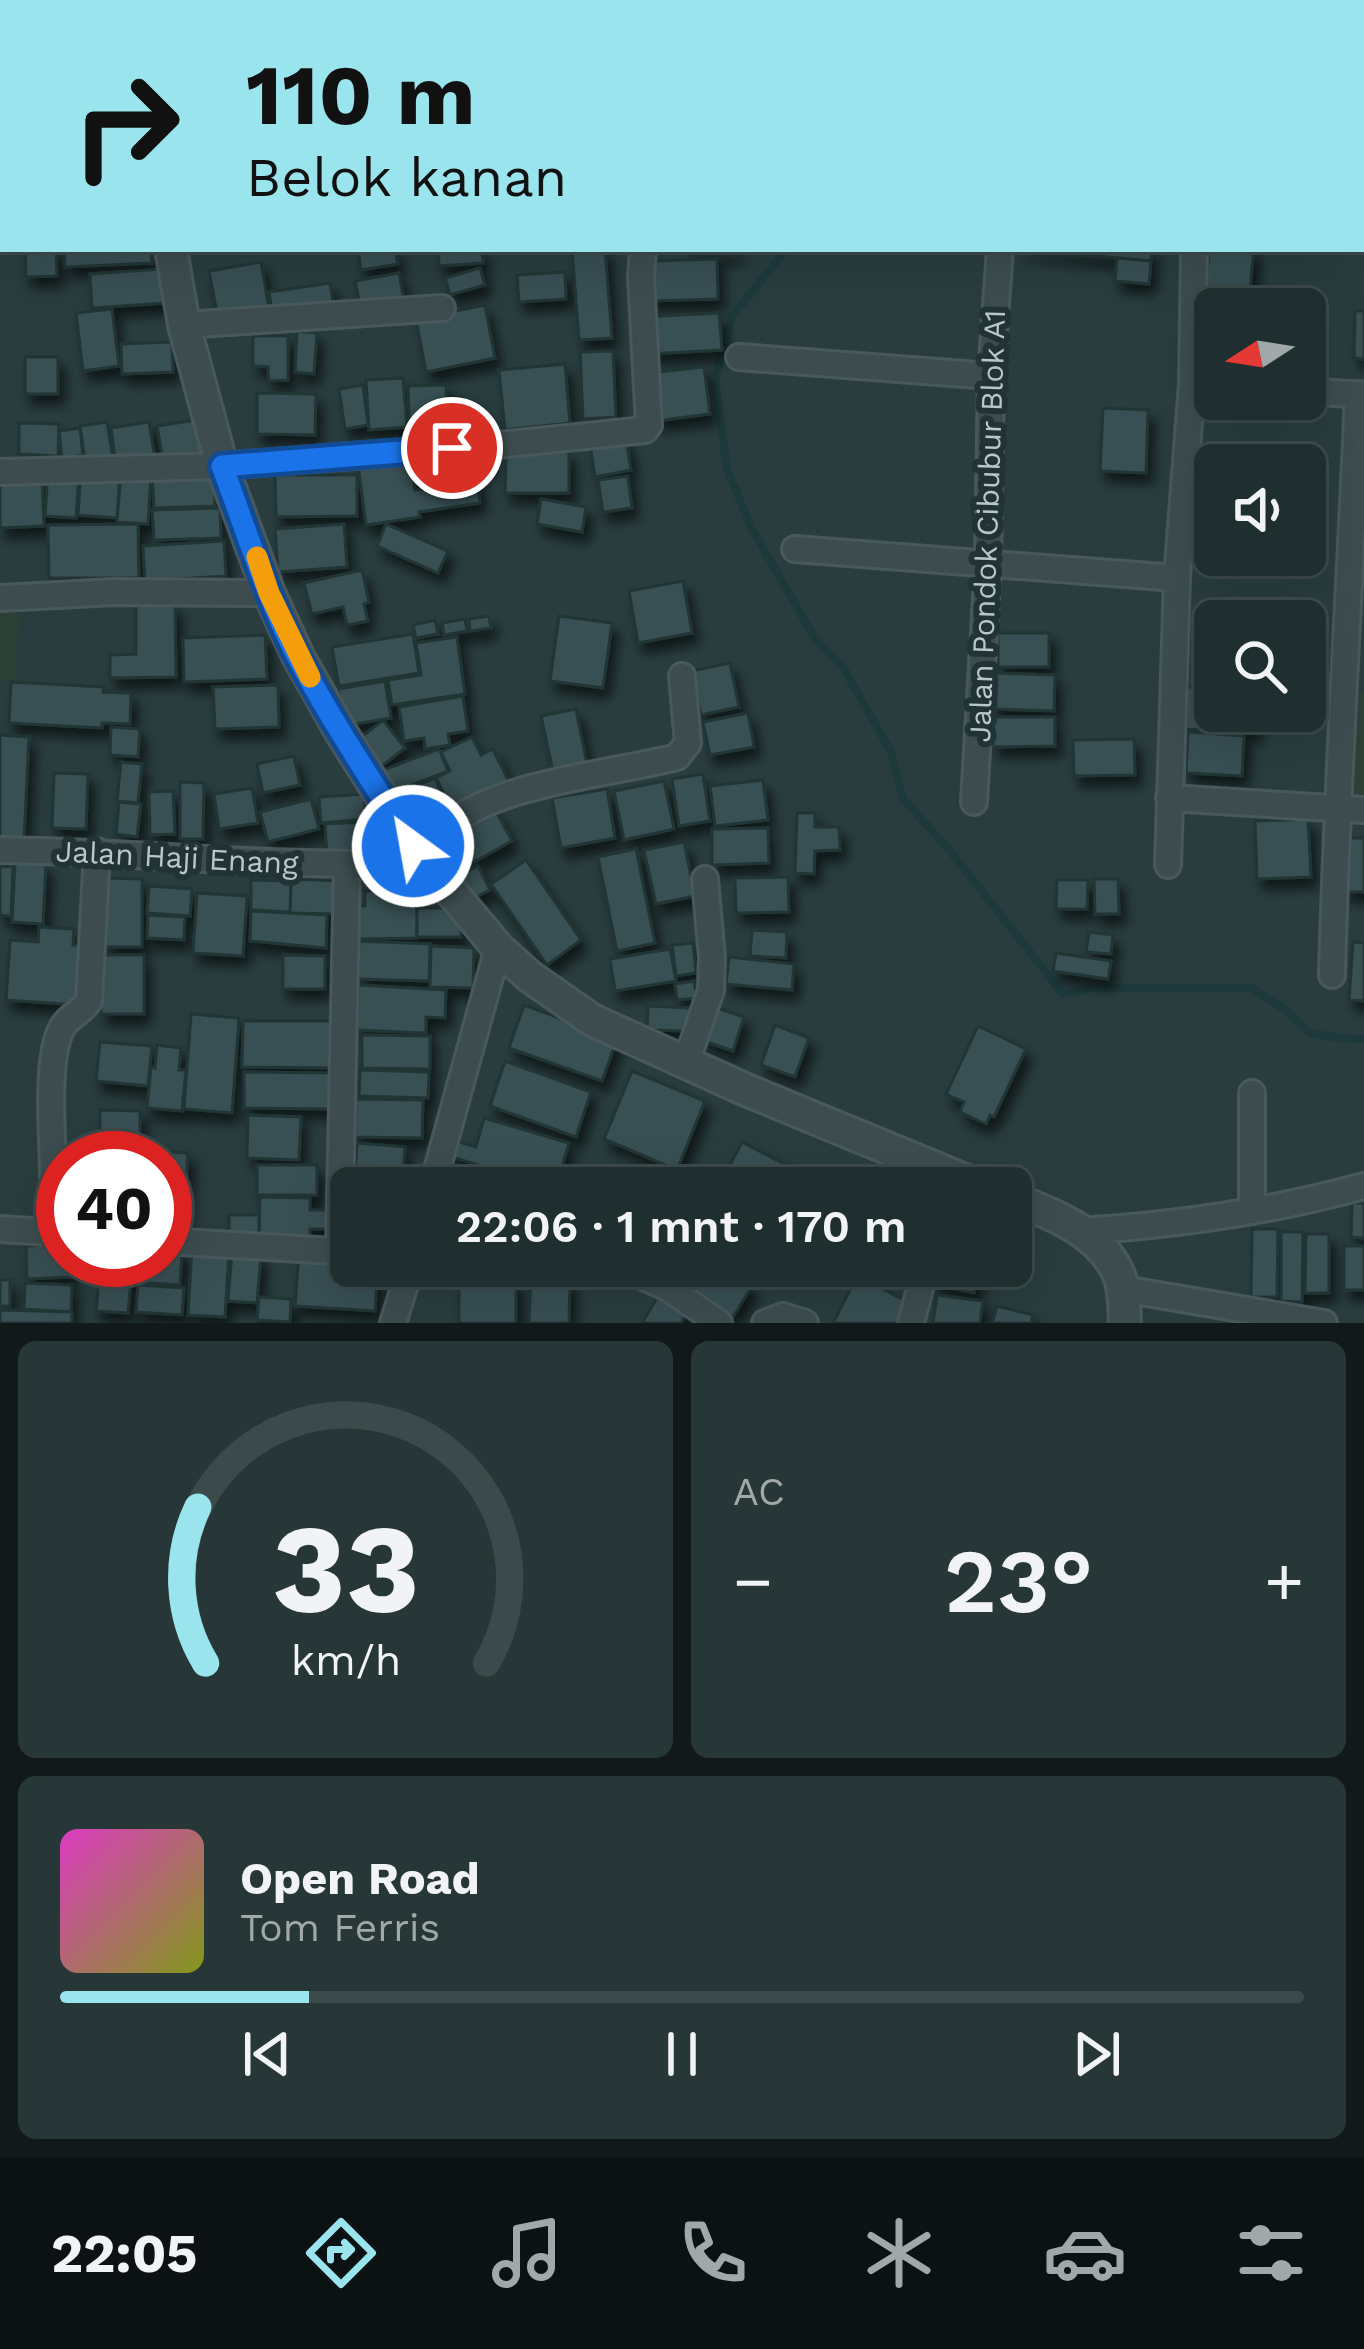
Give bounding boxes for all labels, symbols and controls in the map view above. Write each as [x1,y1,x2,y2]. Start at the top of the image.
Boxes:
text: 110 m [246,46,476,144]
icon: right [48,48,204,204]
text: Belok kanan [246,146,567,209]
north arrow [1194,288,1326,420]
map controls [1194,288,1326,732]
street label: Jalan Pondok Cibubur Blok A1 [962,309,1012,743]
pin [401,397,503,499]
icon: arrive [419,415,485,481]
button: sound [1194,444,1326,576]
button: search [1194,600,1326,732]
position arrow [350,783,476,909]
street label: Jalan Haji Enang [55,833,299,881]
speed limit sign: 40 [36,1131,192,1287]
text: 22:06 · 1 mnt · 170 m [455,1200,907,1253]
text: AC [733,1469,785,1514]
text: 33 [271,1496,420,1642]
text: 23° [944,1528,1093,1634]
text: − [733,1543,773,1620]
text: + [1264,1543,1304,1620]
text: km/h [290,1634,401,1684]
text: Open Road [240,1852,480,1905]
text: Tom Ferris [240,1905,440,1950]
icon: previous [234,2021,300,2087]
icon: pause [649,2021,715,2087]
icon: next [1064,2021,1130,2087]
icon: directions [299,2211,383,2295]
icon: music [485,2211,569,2295]
icon: phone [671,2211,755,2295]
icon: climate [857,2211,941,2295]
icon: car [1043,2211,1127,2295]
icon: filters [1229,2211,1313,2295]
text: 22:05 [51,2222,198,2285]

